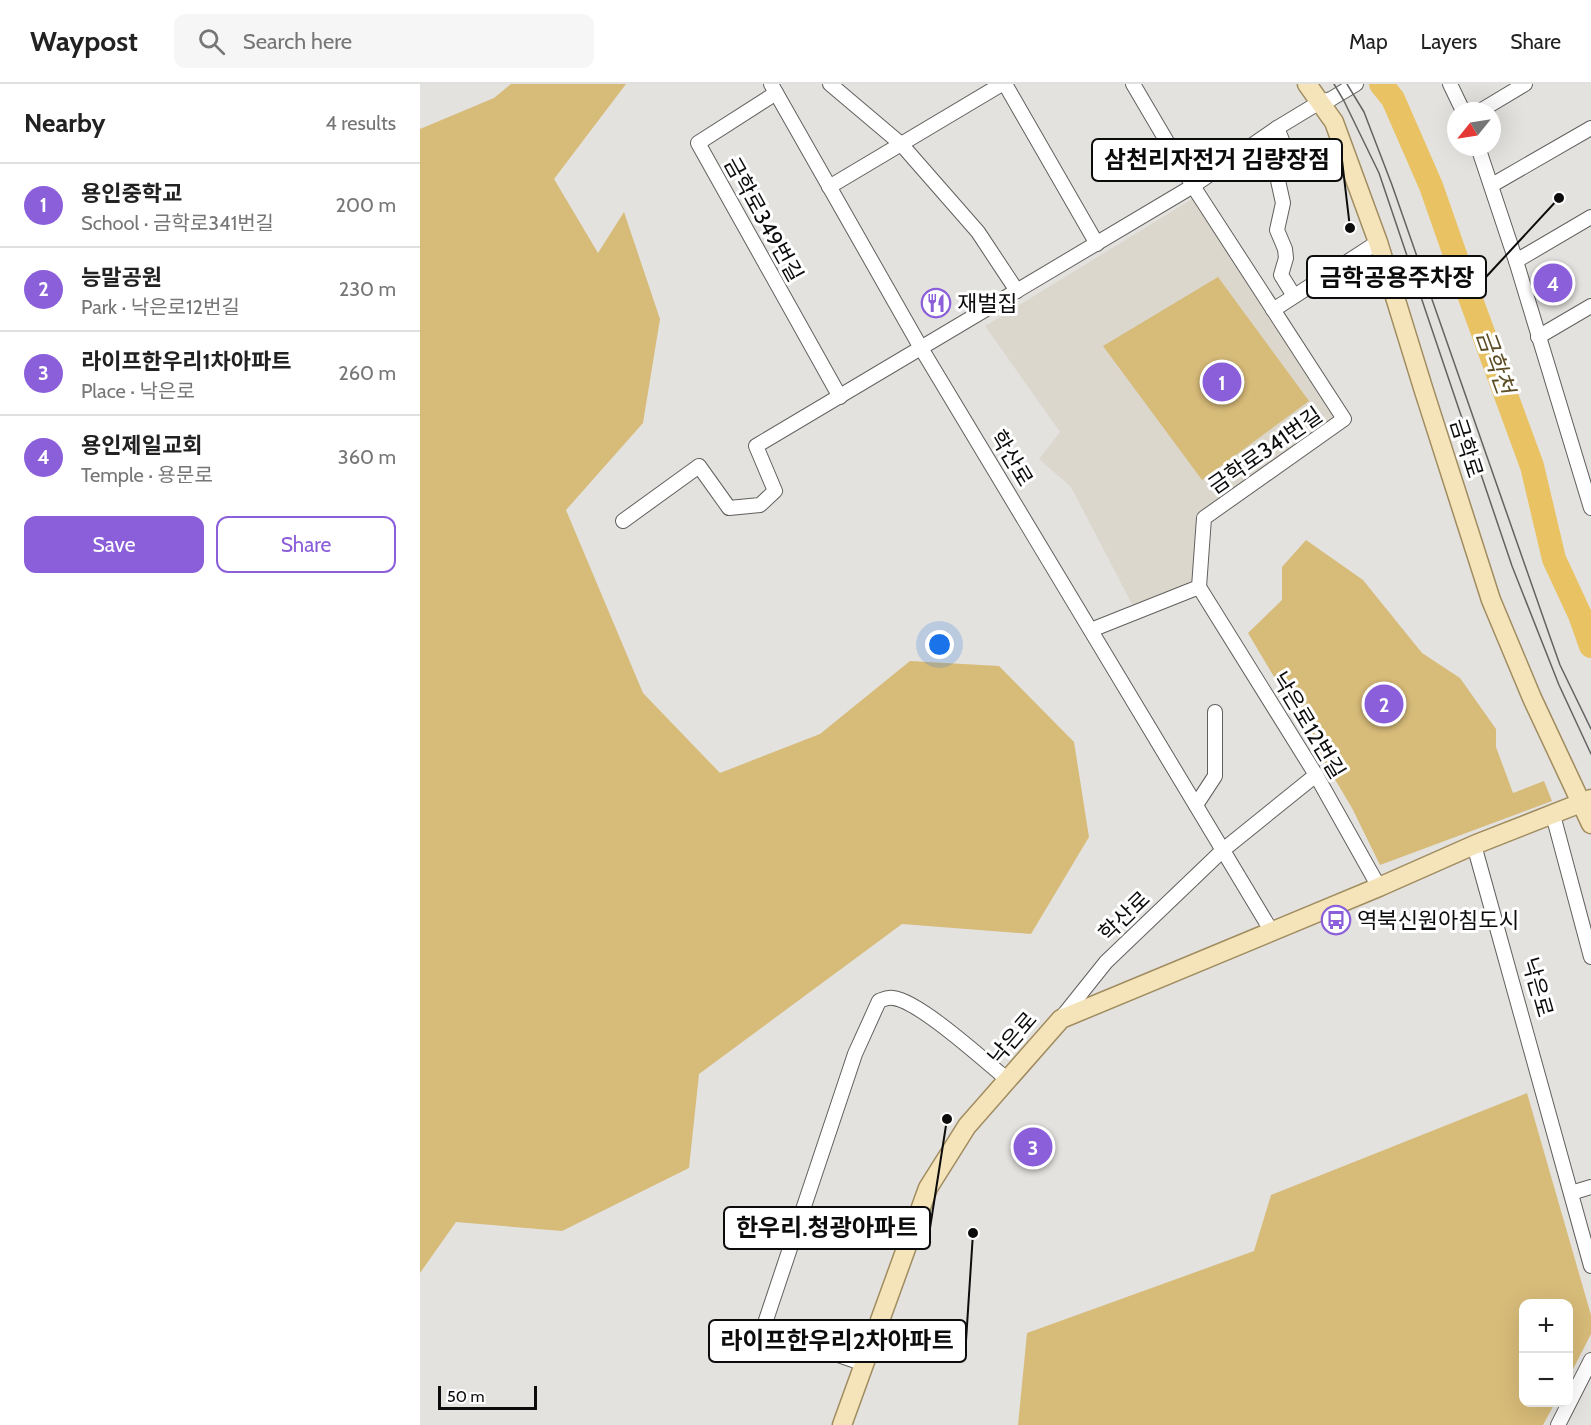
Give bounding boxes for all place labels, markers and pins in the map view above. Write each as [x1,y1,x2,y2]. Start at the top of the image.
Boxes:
callout: 삼천리자전거 김량장점 [1092,139,1342,181]
callout: 금학공용주차장 [1307,256,1486,298]
pin: 4 [1534,260,1572,306]
restaurant icon: 재벌집 [920,287,952,319]
place label: 재벌집 [957,290,1018,317]
pin: 1 [1202,360,1242,404]
pin: 2 [1364,682,1404,726]
bus stop icon: 역북신원아침도시 [1320,904,1352,936]
place label: 역북신원아침도시 [1357,907,1519,934]
pin: 3 [1014,1124,1052,1170]
callout: 한우리.청광아파트 [724,1207,930,1249]
callout: 라이프한우리2차아파트 [709,1320,966,1362]

